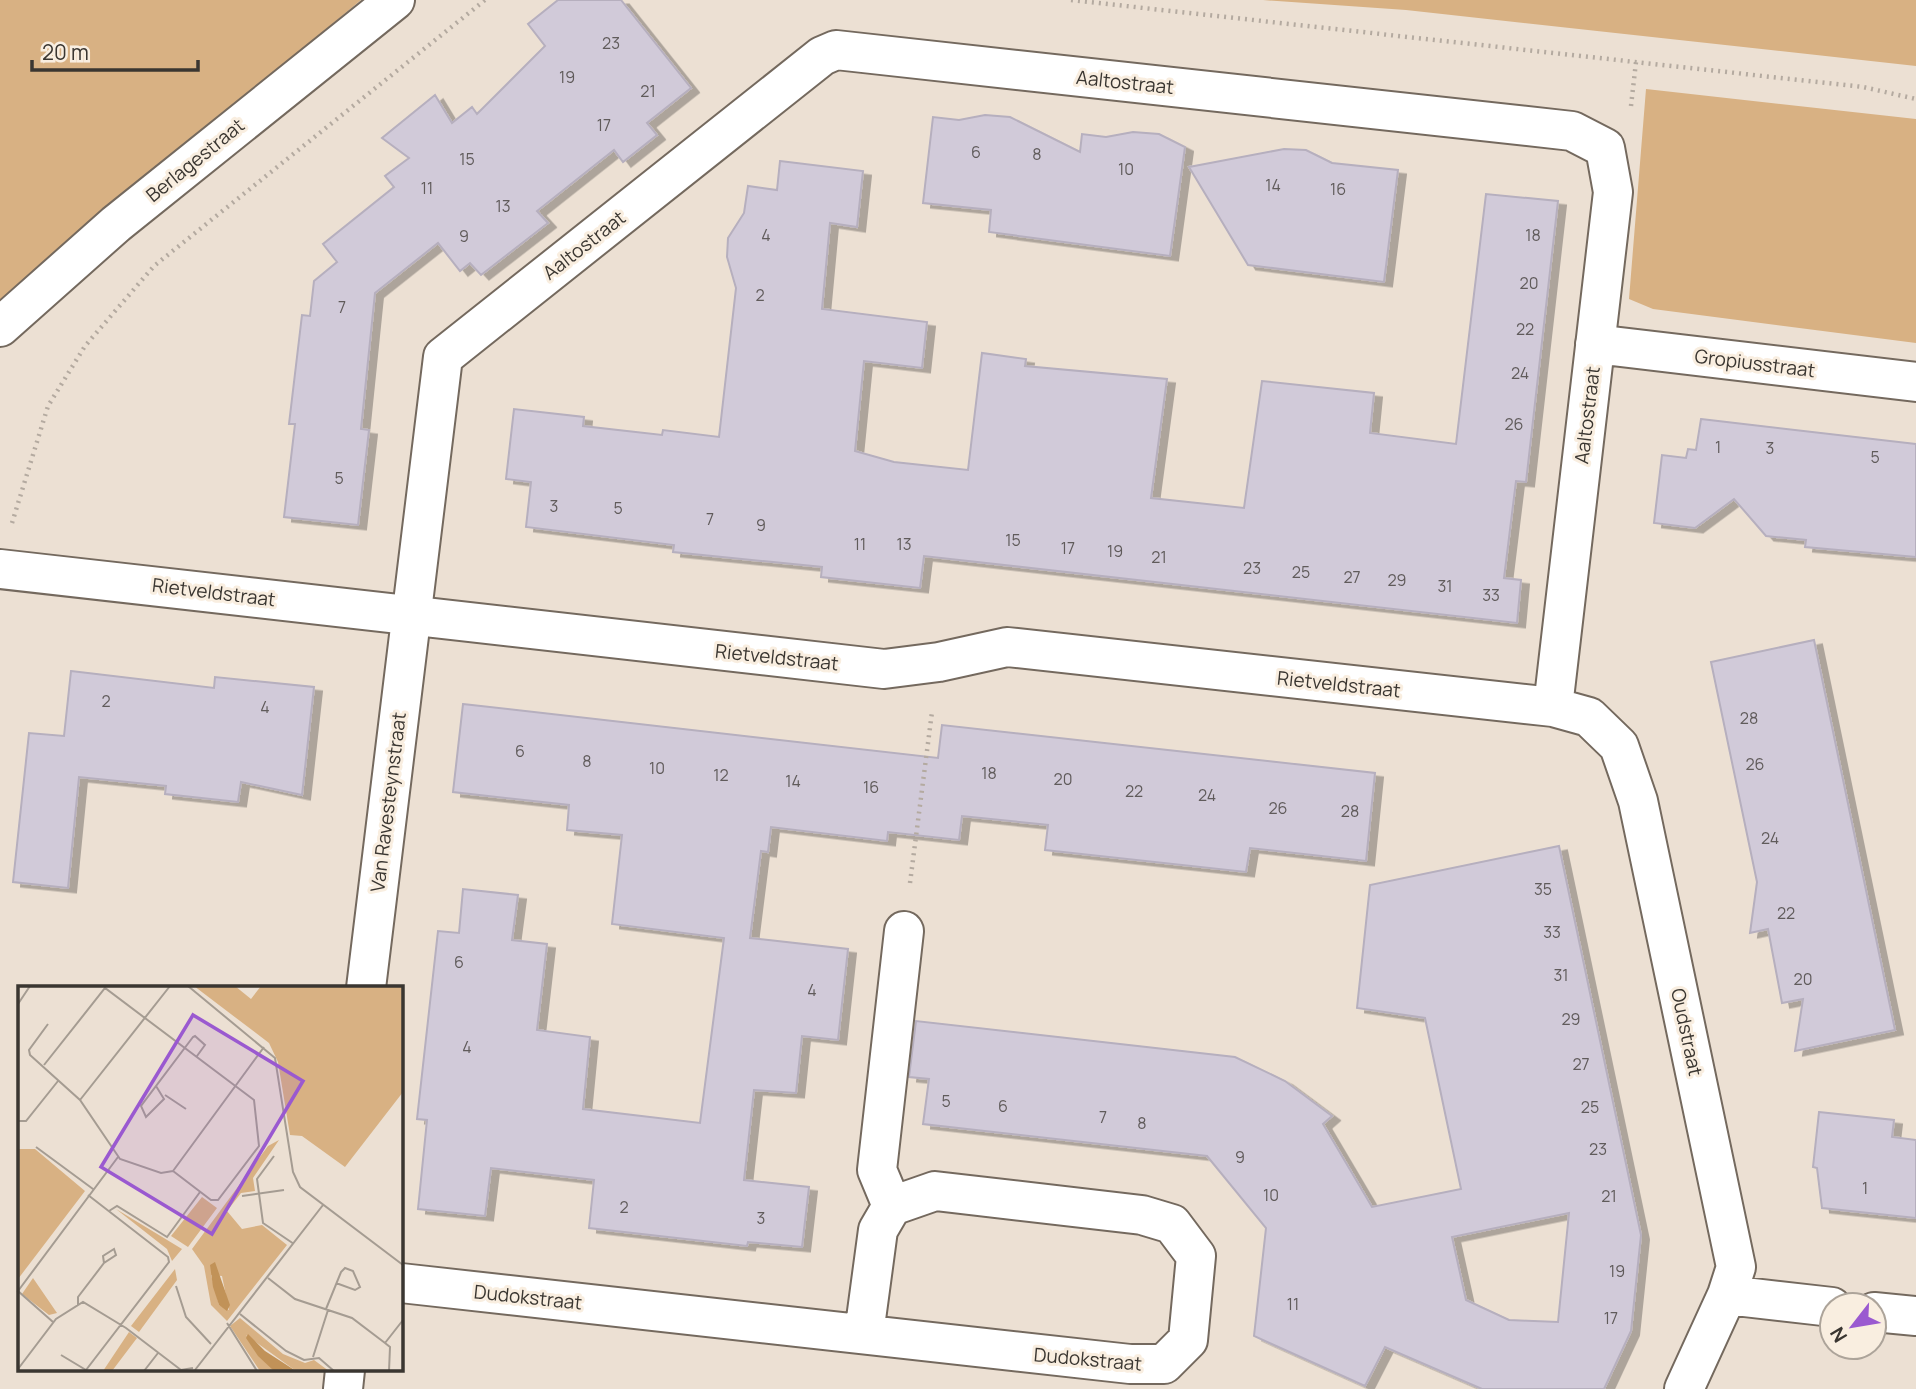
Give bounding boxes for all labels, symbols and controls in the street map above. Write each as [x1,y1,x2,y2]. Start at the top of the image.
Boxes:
scale bar [32,28,198,72]
house number: 23 [602,32,620,54]
text: 20 m [42,38,89,66]
street label: Aaltostraat [1075,64,1175,100]
house number: 19 [559,66,575,88]
house number: 21 [640,80,656,102]
street label: Berlagestraat [140,112,250,208]
house number: 17 [597,114,611,136]
house number: 6 [971,141,981,163]
house number: 8 [1032,143,1042,165]
house number: 15 [459,148,475,170]
house number: 10 [1118,158,1134,180]
house number: 14 [1265,174,1281,196]
house number: 11 [421,177,433,199]
house number: 16 [1330,178,1346,200]
house number: 13 [495,195,511,217]
street label: Aaltostraat [537,205,631,285]
house number: 4 [761,224,771,246]
house number: 18 [1525,224,1541,246]
house number: 9 [459,225,469,247]
house number: 20 [1520,272,1538,294]
house number: 2 [755,284,765,306]
house number: 7 [338,296,346,318]
house number: 22 [1516,318,1534,340]
street label: Gropiusstraat [1693,343,1817,383]
house number: 24 [1511,362,1529,384]
street label: Aaltostraat [1568,365,1606,465]
house number: 26 [1504,413,1524,435]
house number: 1 [1715,436,1721,458]
house number: 3 [1766,437,1774,459]
house number: 5 [1870,446,1880,468]
house number: 5 [334,467,344,489]
house number: 3 [550,495,558,517]
house number: 5 [613,497,623,519]
house number: 7 [706,508,714,530]
house number: 9 [756,514,766,536]
house number: 15 [1005,529,1021,551]
house number: 11 [854,533,866,555]
house number: 13 [896,533,912,555]
house number: 17 [1061,537,1075,559]
house number: 19 [1107,540,1123,562]
house number: 21 [1151,546,1167,568]
house number: 23 [1243,557,1261,579]
house number: 25 [1292,561,1310,583]
house number: 27 [1343,566,1361,588]
house number: 29 [1387,569,1407,591]
street label: Rietveldstraat [151,572,277,612]
house number: 31 [1437,575,1453,597]
house number: 33 [1482,584,1500,606]
street label: Rietveldstraat [714,638,840,676]
street label: Rietveldstraat [1276,665,1402,703]
house number: 2 [101,690,111,712]
house number: 4 [260,696,270,718]
house number: 28 [1740,707,1758,729]
street label: Van Ravesteynstraat [364,711,412,893]
house number: 6 [515,740,525,762]
house number: 8 [582,750,592,772]
house number: 26 [1745,753,1765,775]
house number: 10 [649,757,665,779]
house number: 18 [981,762,997,784]
house number: 12 [713,764,729,786]
house number: 20 [1054,768,1072,790]
house number: 14 [785,770,801,792]
house number: 16 [863,776,879,798]
house number: 22 [1125,780,1143,802]
house number: 24 [1198,784,1216,806]
house number: 26 [1268,797,1288,819]
house number: 28 [1341,800,1359,822]
house number: 24 [1761,827,1779,849]
house number: 35 [1534,878,1552,900]
house number: 22 [1777,902,1795,924]
house number: 33 [1543,921,1561,943]
house number: 6 [454,951,464,973]
house number: 31 [1553,964,1569,986]
house number: 20 [1794,968,1812,990]
house number: 4 [807,979,817,1001]
inset map [18,986,402,1372]
street label: Oudstraat [1665,986,1709,1078]
house number: 29 [1561,1008,1581,1030]
house number: 4 [462,1036,472,1058]
house number: 27 [1572,1053,1590,1075]
house number: 5 [941,1090,951,1112]
house number: 6 [998,1095,1008,1117]
house number: 25 [1581,1096,1599,1118]
house number: 7 [1099,1106,1107,1128]
house number: 8 [1137,1112,1147,1134]
house number: 23 [1589,1138,1607,1160]
house number: 9 [1235,1146,1245,1168]
house number: 1 [1862,1177,1868,1199]
house number: 10 [1263,1184,1279,1206]
house number: 21 [1601,1185,1617,1207]
house number: 2 [619,1196,629,1218]
house number: 3 [757,1207,765,1229]
house number: 19 [1609,1260,1625,1282]
street label: Dudokstraat [473,1278,583,1316]
north arrow [1818,1291,1888,1361]
house number: 11 [1287,1293,1299,1315]
house number: 17 [1604,1307,1618,1329]
text: N [1824,1322,1853,1347]
street label: Dudokstraat [1033,1341,1143,1377]

